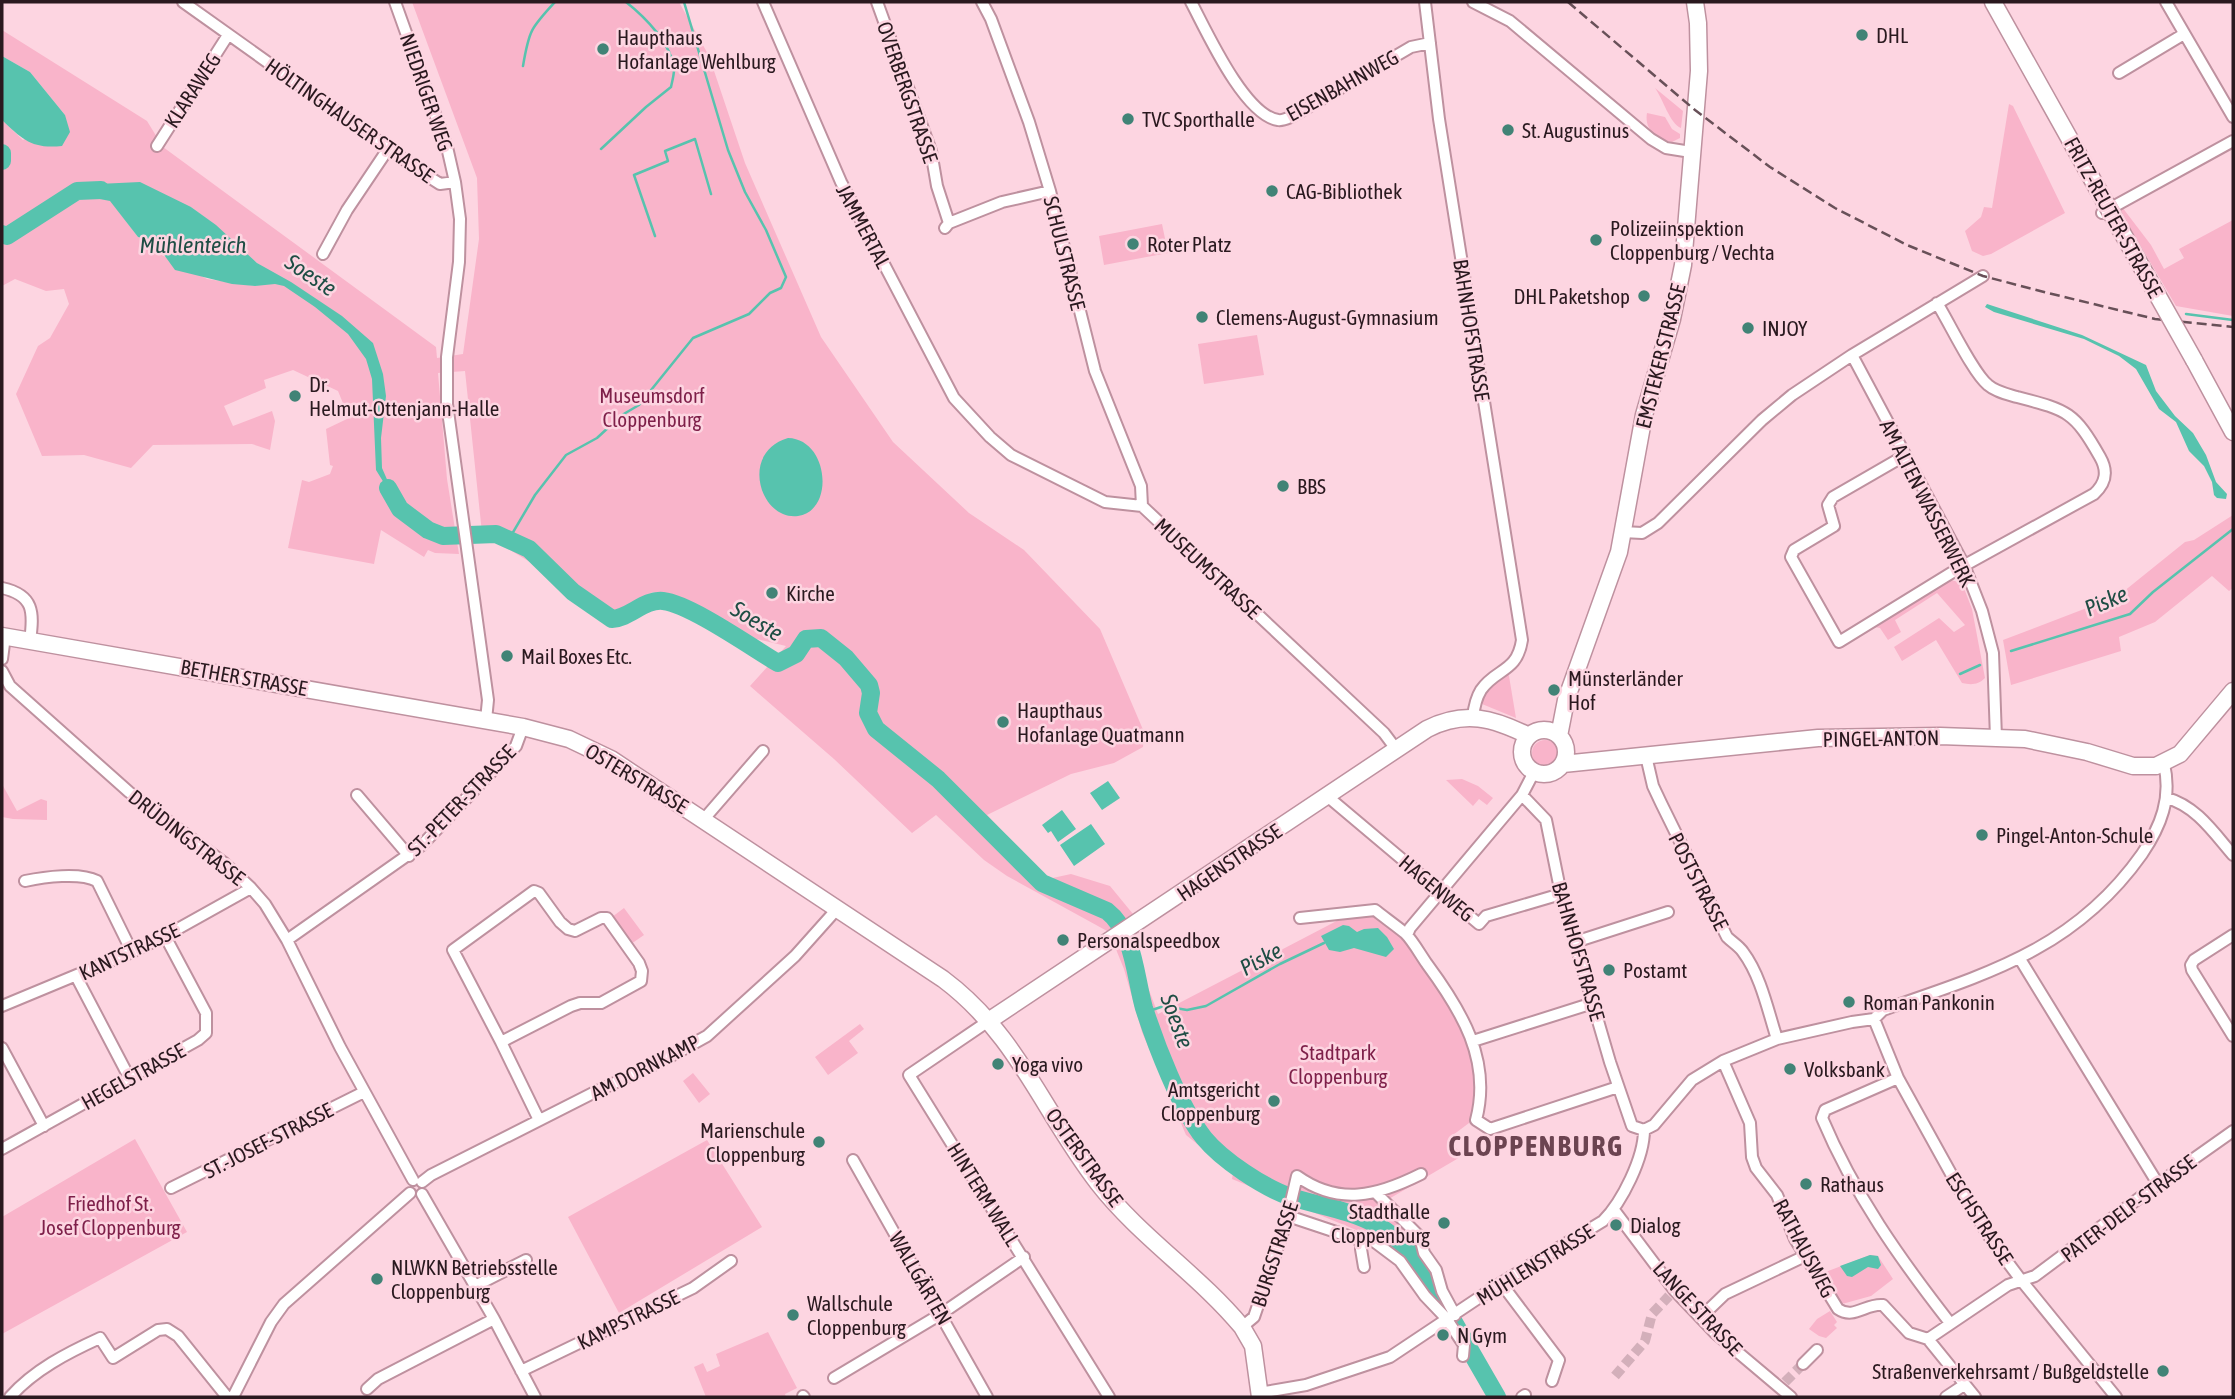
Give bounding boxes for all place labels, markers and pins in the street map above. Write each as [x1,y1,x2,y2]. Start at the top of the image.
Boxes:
place label: DHL [1876,23,1908,47]
place label: Haupthaus Hofanlage Wehlburg [617,25,776,73]
marker: DHL [1854,27,1870,43]
marker: Haupthaus Hofanlage Wehlburg [595,41,611,57]
place label: TVC Sporthalle [1142,107,1255,131]
marker: TVC Sporthalle [1120,111,1136,127]
place label: St. Augustinus [1522,118,1629,142]
marker: St. Augustinus [1500,122,1516,138]
place label: CAG-Bibliothek [1286,179,1402,203]
marker: CAG-Bibliothek [1264,183,1280,199]
place label: Polizeiinspektion Cloppenburg / Vechta [1610,216,1775,264]
place label: Roter Platz [1147,232,1231,256]
marker: Polizeiinspektion Cloppenburg / Vechta [1588,232,1604,248]
marker: Roter Platz [1125,236,1141,252]
place label: DHL Paketshop [1514,284,1630,308]
marker: DHL Paketshop [1636,288,1652,304]
place label: Clemens-August-Gymnasium [1216,305,1439,329]
marker: Clemens-August-Gymnasium [1194,309,1210,325]
place label: INJOY [1762,316,1808,340]
marker: INJOY [1740,320,1756,336]
place label: Dr. Helmut-Ottenjann-Halle [309,372,499,420]
marker: Dr. Helmut-Ottenjann-Halle [287,388,303,404]
place label: BBS [1297,474,1326,498]
marker: BBS [1275,478,1291,494]
place label: Kirche [786,581,835,605]
marker: Kirche [764,585,780,601]
place label: Mail Boxes Etc. [521,644,632,668]
marker: Mail Boxes Etc. [499,648,515,664]
place label: Münsterländer Hof [1568,666,1683,714]
marker: Münsterländer Hof [1546,682,1562,698]
place label: Haupthaus Hofanlage Quatmann [1017,698,1185,746]
marker: Haupthaus Hofanlage Quatmann [995,714,1011,730]
place label: Pingel-Anton-Schule [1996,823,2153,847]
marker: Pingel-Anton-Schule [1974,827,1990,843]
place label: Personalspeedbox [1077,928,1220,952]
marker: Personalspeedbox [1055,932,1071,948]
place label: Postamt [1623,958,1687,982]
marker: Postamt [1601,962,1617,978]
place label: Roman Pankonin [1863,990,1995,1014]
marker: Roman Pankonin [1841,994,1857,1010]
place label: Yoga vivo [1012,1052,1083,1076]
marker: Yoga vivo [990,1056,1006,1072]
place label: Volksbank [1804,1057,1885,1081]
marker: Volksbank [1782,1061,1798,1077]
place label: Amtsgericht Cloppenburg [1161,1077,1260,1125]
marker: Amtsgericht Cloppenburg [1266,1093,1282,1109]
place label: Marienschule Cloppenburg [700,1118,805,1166]
marker: Marienschule Cloppenburg [811,1134,827,1150]
place label: Rathaus [1820,1172,1884,1196]
marker: Rathaus [1798,1176,1814,1192]
place label: Stadthalle Cloppenburg [1331,1199,1430,1247]
place label: Dialog [1630,1213,1681,1237]
marker: Stadthalle Cloppenburg [1436,1215,1452,1231]
marker: Dialog [1608,1217,1624,1233]
place label: NLWKN Betriebsstelle Cloppenburg [391,1255,558,1303]
marker: NLWKN Betriebsstelle Cloppenburg [369,1271,385,1287]
place label: Wallschule Cloppenburg [807,1291,906,1339]
marker: Wallschule Cloppenburg [785,1307,801,1323]
place label: N Gym [1457,1323,1507,1347]
marker: N Gym [1435,1327,1451,1343]
place label: Straßenverkehrsamt / Bußgeldstelle [1872,1359,2149,1383]
marker: Straßenverkehrsamt / Bußgeldstelle [2155,1363,2171,1379]

